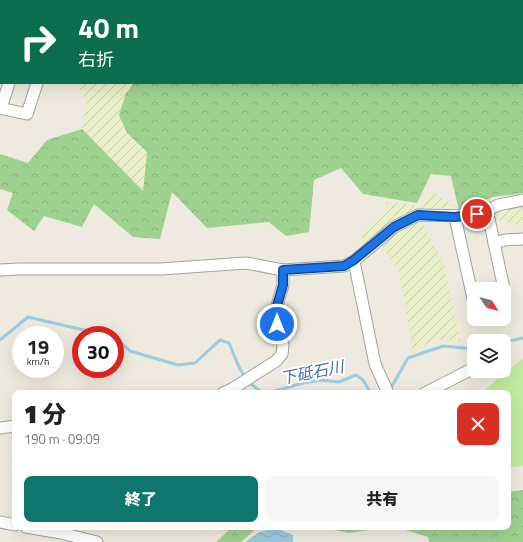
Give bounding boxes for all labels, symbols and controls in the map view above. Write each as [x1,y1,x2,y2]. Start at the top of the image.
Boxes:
text: 40 m [78,6,139,49]
icon: right [12,16,64,68]
text: 右折 [78,46,114,73]
pin [460,197,494,231]
icon: arrive [466,203,488,225]
north arrow [467,282,511,326]
map controls [467,282,511,378]
position arrow [256,303,298,345]
speed limit sign: 30 [72,326,124,378]
text: 19 [27,331,49,362]
button: layers [467,334,511,378]
text: km/h [27,354,49,369]
water label: 下砥石川 [278,354,348,390]
text: 1 分 [24,396,66,432]
button: close [457,403,499,445]
text: 190 m · 09:09 [24,429,100,449]
button: 終了 [24,476,258,522]
button: 共有 [266,476,499,522]

